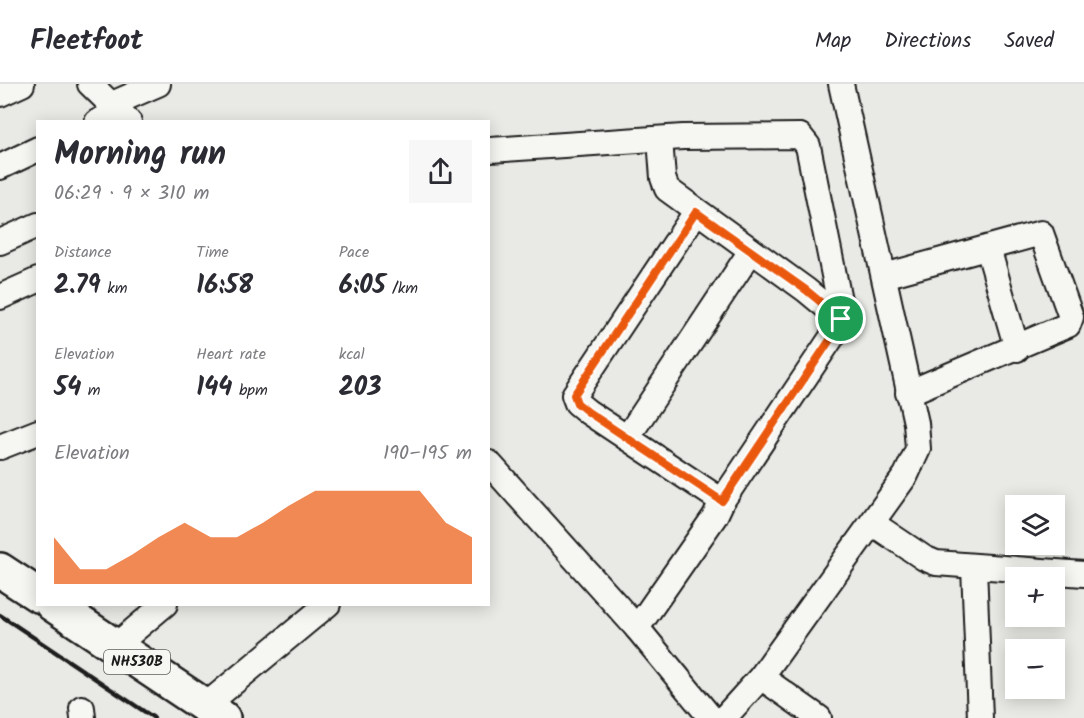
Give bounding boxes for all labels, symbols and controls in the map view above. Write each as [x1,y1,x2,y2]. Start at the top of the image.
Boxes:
text: Fleetfoot [30,19,143,64]
text: Map [815,25,851,58]
text: Directions [884,25,971,58]
text: Saved [1004,25,1054,58]
text: Morning run [54,129,226,182]
button: share [409,140,472,203]
text: 06:29 · 9 × 310 m [54,178,209,210]
text: Distance [54,240,112,265]
text: Time [196,240,229,265]
text: Pace [339,240,369,265]
text: 2.79 [54,265,101,307]
text: 16:58 [196,265,253,307]
text: 6:05 [339,265,386,307]
text: km [101,276,127,301]
text: /km [386,276,418,301]
pin [815,293,866,344]
icon: arrive [824,302,857,335]
text: Elevation [54,342,115,367]
text: Heart rate [196,342,266,367]
text: kcal [339,342,365,367]
text: 54 [54,367,81,409]
text: 144 [196,367,233,409]
text: 203 [339,367,381,409]
text: m [81,378,100,403]
text: bpm [233,378,268,403]
text: Elevation [54,438,130,470]
text: 190–195 m [383,438,472,470]
map controls [1005,495,1065,699]
button: layers [1005,495,1065,555]
button: + [1005,567,1065,627]
button: − [1005,639,1065,699]
road number: NH530B [104,650,170,674]

